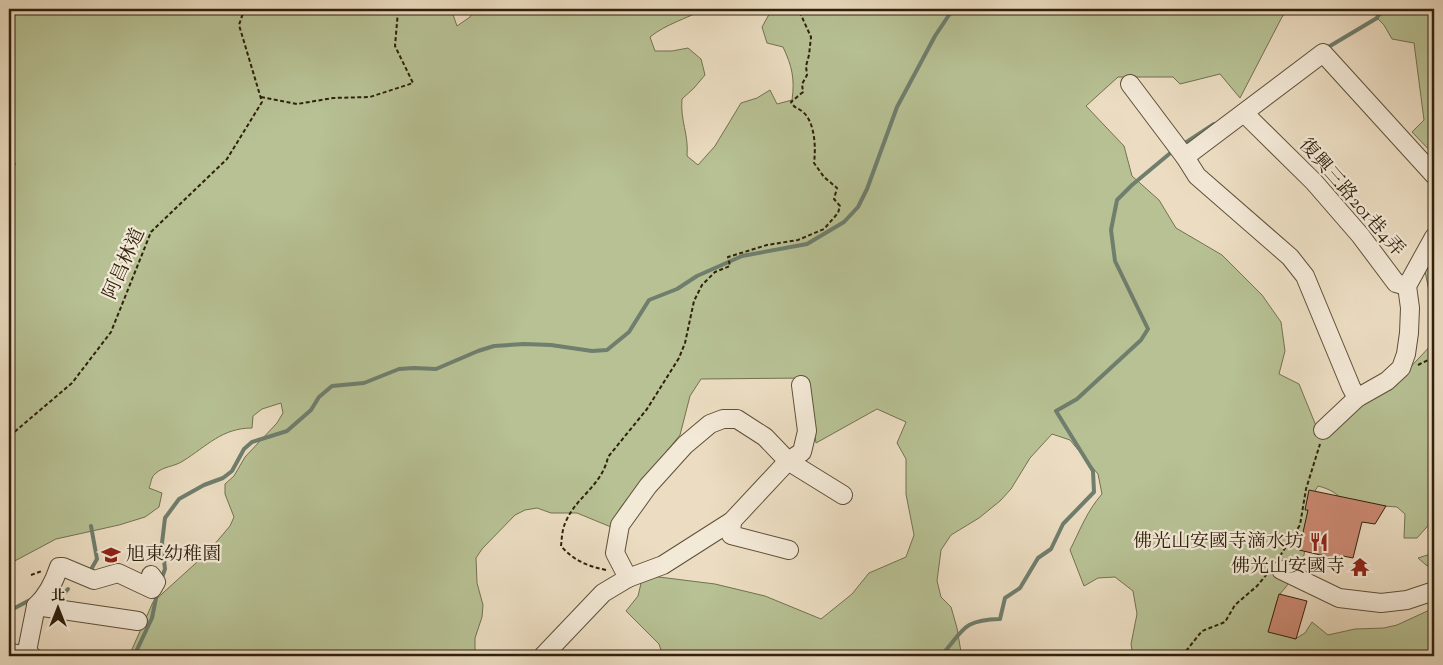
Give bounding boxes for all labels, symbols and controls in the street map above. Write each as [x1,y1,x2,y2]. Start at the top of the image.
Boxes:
street label: 復興三路201巷4弄 [1292,133,1410,263]
street label: 阿昌林道 [97,224,153,304]
place label: 佛光山安國寺滴水坊 [1133,529,1304,556]
restaurant icon: 佛光山安國寺滴水坊 [1308,531,1330,553]
place label: 旭東幼稚園 [126,542,221,569]
school or university icon: 旭東幼稚園 [100,544,122,566]
place label: 佛光山安國寺 [1231,554,1345,581]
temple icon: 佛光山安國寺 [1349,556,1371,578]
north arrow [32,582,82,632]
text: 北 [51,587,65,607]

